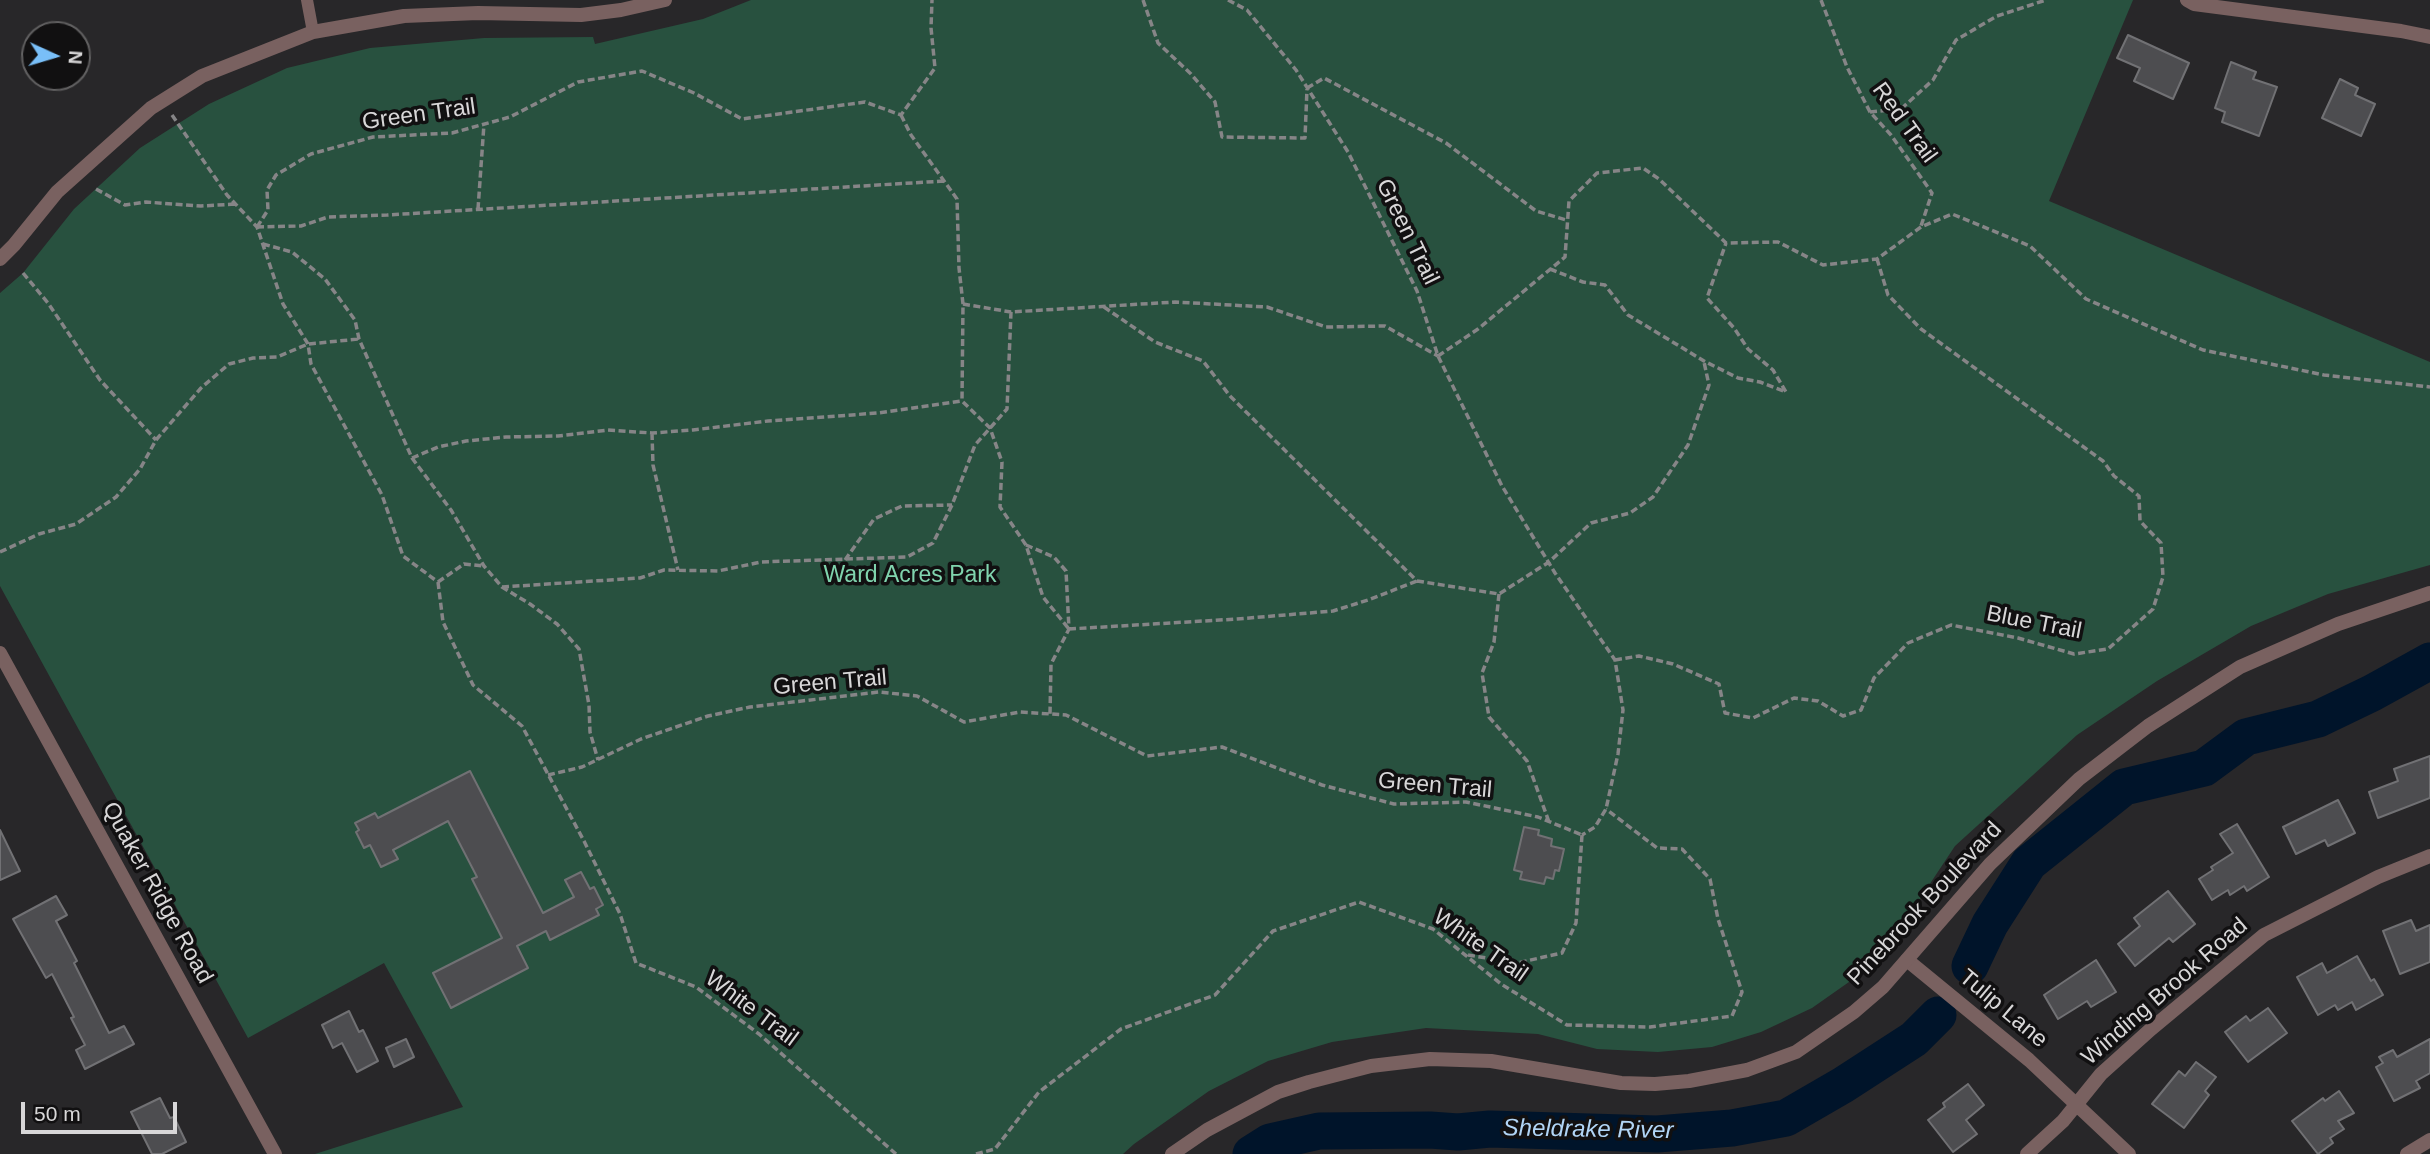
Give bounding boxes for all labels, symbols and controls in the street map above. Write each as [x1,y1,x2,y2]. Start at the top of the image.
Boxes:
north arrow [21,21,91,91]
text: N [64,50,86,65]
street label: Red Trail [1866,77,1942,169]
street label: Green Trail [361,93,477,137]
street label: Green Trail [1370,175,1444,289]
park label: Ward Acres Park [824,562,996,590]
street label: Blue Trail [1984,600,2084,646]
street label: Green Trail [772,664,888,702]
street label: Green Trail [1377,767,1493,805]
street label: Quaker Ridge Road [96,797,218,989]
street label: Pinebrook Boulevard [1842,817,2008,991]
street label: White Trail [1427,903,1533,989]
street label: Winding Brook Road [2076,912,2254,1072]
street label: Tulip Lane [1953,964,2053,1054]
street label: White Trail [699,965,803,1053]
scale bar [24,1088,180,1132]
text: 50 m [34,1102,81,1125]
water label: Sheldrake River [1502,1114,1674,1146]

